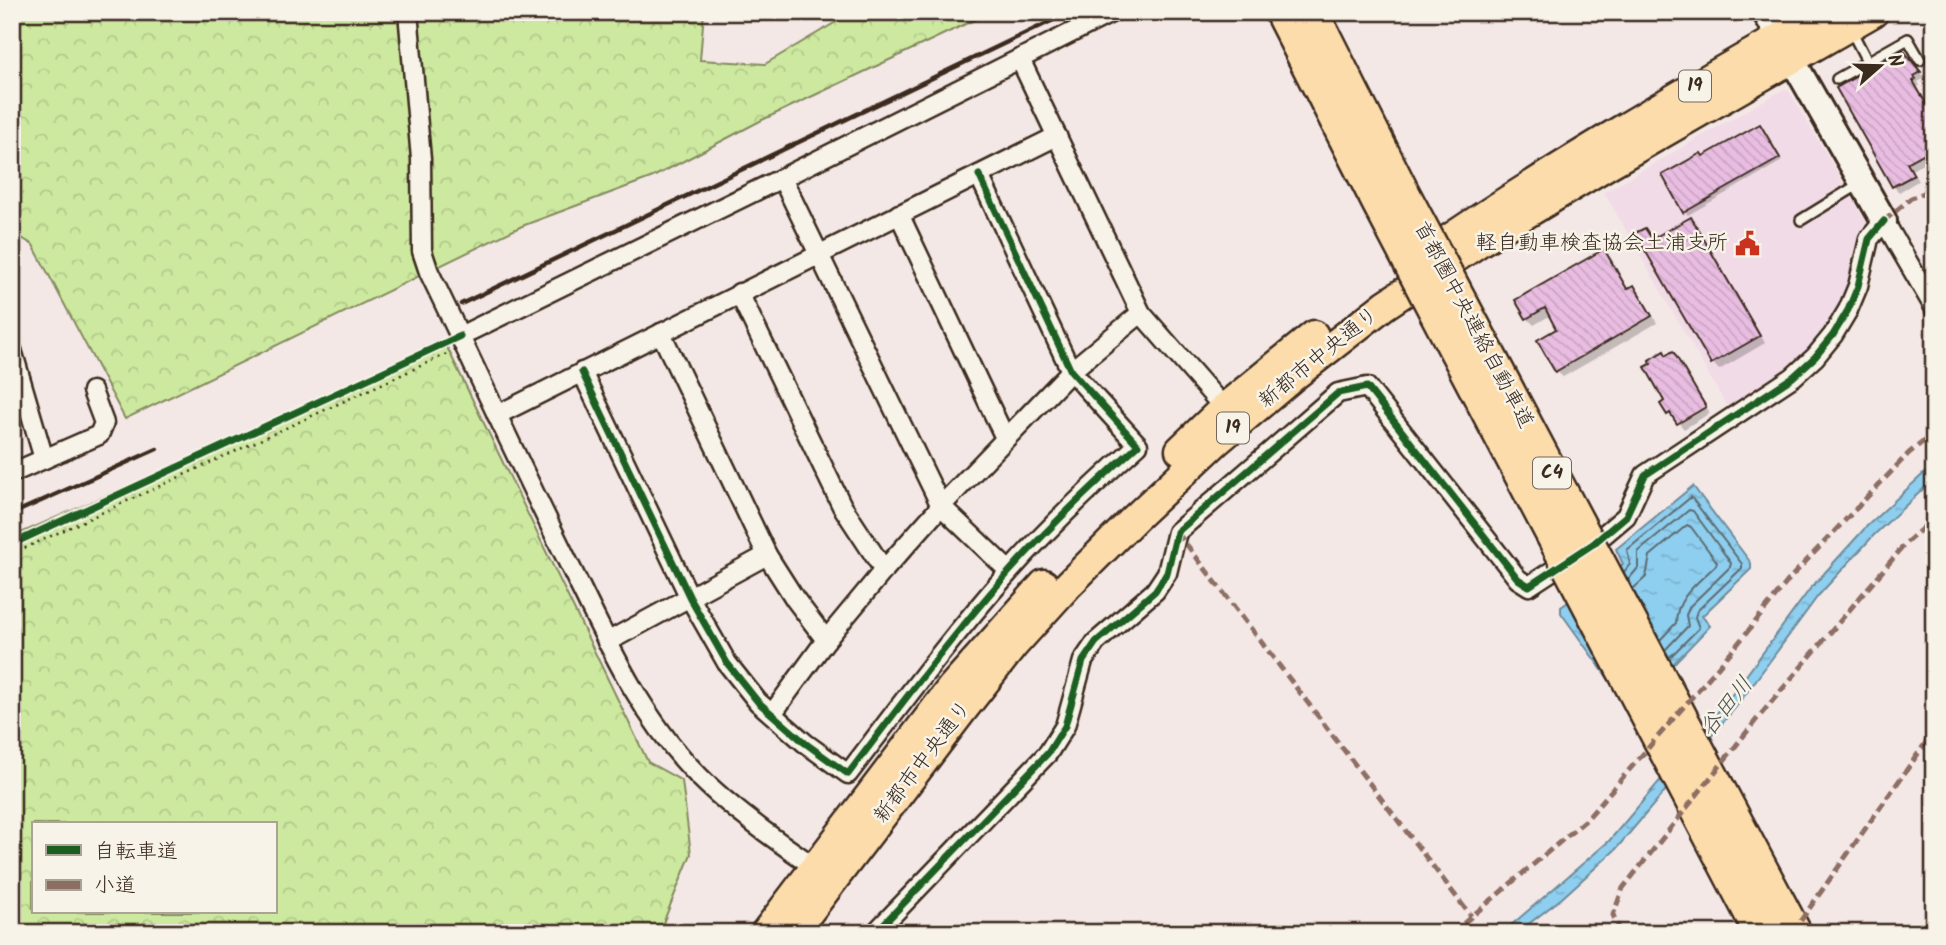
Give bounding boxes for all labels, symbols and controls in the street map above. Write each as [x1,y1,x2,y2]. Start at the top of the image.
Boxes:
north arrow [1844,32,1914,102]
text: N [1878,50,1910,72]
road number: 19 [1679,71,1711,102]
street label: 首都圏中央連絡自動車道 [1404,215,1542,435]
place label: 軽自動車検査協会土浦支所 [1476,227,1728,260]
public building icon: 軽自動車検査協会土浦支所 [1734,229,1762,257]
street label: 新都市中央通り [1251,299,1387,417]
road number: 19 [1217,412,1249,444]
road number: C4 [1533,458,1571,488]
water label: 谷田川 [1691,669,1763,745]
street label: 新都市中央通り [866,693,980,831]
legend [32,822,276,914]
text: 自転車道 [94,836,178,869]
text: 小道 [94,870,136,903]

